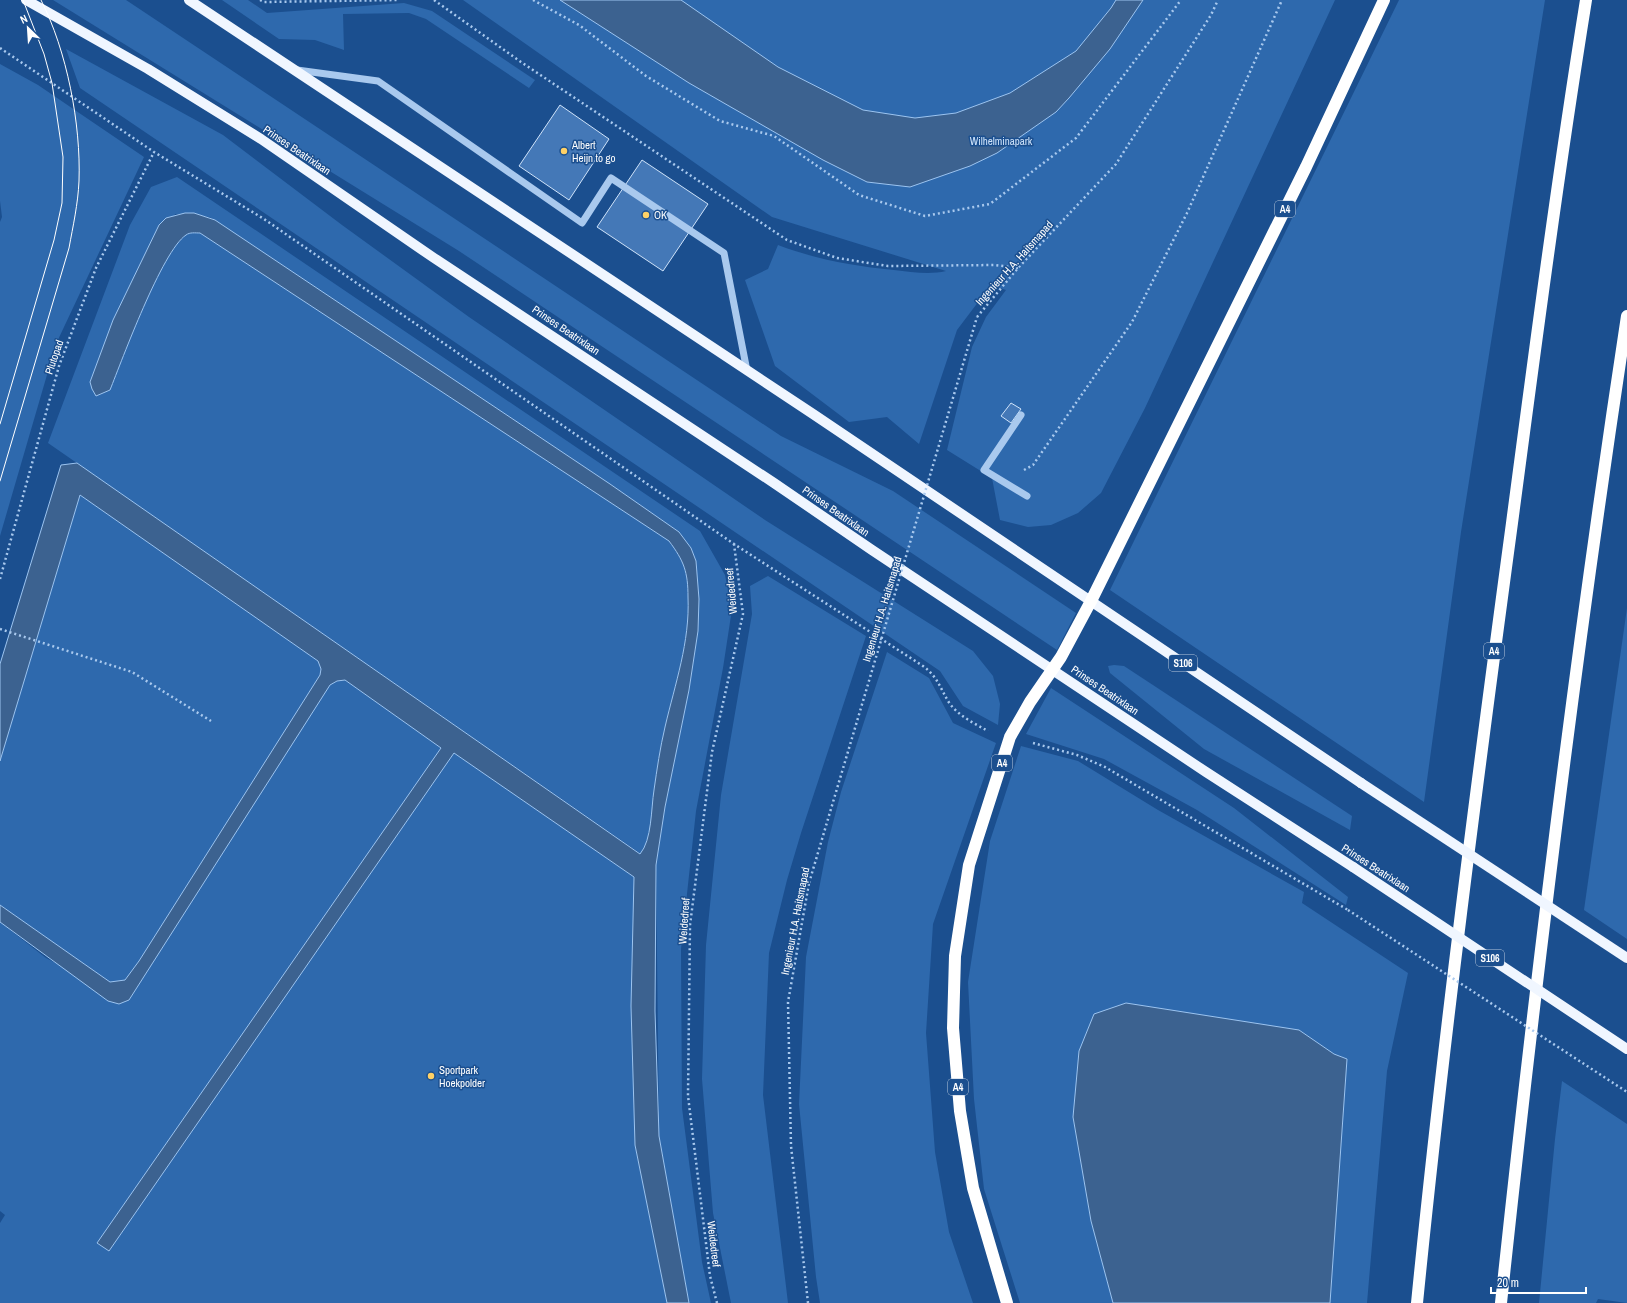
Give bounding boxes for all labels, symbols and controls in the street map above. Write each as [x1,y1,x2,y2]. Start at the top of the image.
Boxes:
north arrow [8,8,48,48]
text: N [18,11,30,27]
street label: Prinses Beatrixlaan [260,122,334,178]
park label: Wilhelminapark [970,134,1033,148]
place label: Albert Heijn to go [571,138,616,165]
marker: Albert Heijn to go [559,146,569,156]
road number: A4 [1275,201,1295,217]
place label: OK [654,208,667,222]
marker: OK [641,210,651,220]
street label: Ingenieur H.A. Haitsmapad [972,218,1056,308]
street label: Prinses Beatrixlaan [529,302,603,358]
street label: Plutopad [42,338,66,376]
street label: Prinses Beatrixlaan [800,483,872,539]
street label: Ingenieur H.A. Haitsmapad [859,555,905,663]
street label: Weidedreef [722,567,740,615]
road number: A4 [1484,643,1504,659]
road number: S106 [1169,655,1197,671]
street label: Prinses Beatrixlaan [1068,662,1142,718]
road number: A4 [992,755,1012,771]
street label: Prinses Beatrixlaan [1339,841,1413,895]
street label: Ingenieur H.A. Haitsmapad [778,866,812,976]
street label: Weidedreef [675,897,693,945]
road number: S106 [1476,950,1504,966]
place label: Sportpark Hoekpolder [439,1063,485,1090]
marker: Sportpark Hoekpolder [426,1071,436,1081]
road number: A4 [948,1079,968,1095]
street label: Weidedreef [704,1220,724,1268]
scale bar [1491,1269,1586,1295]
text: 20 m [1497,1275,1519,1291]

